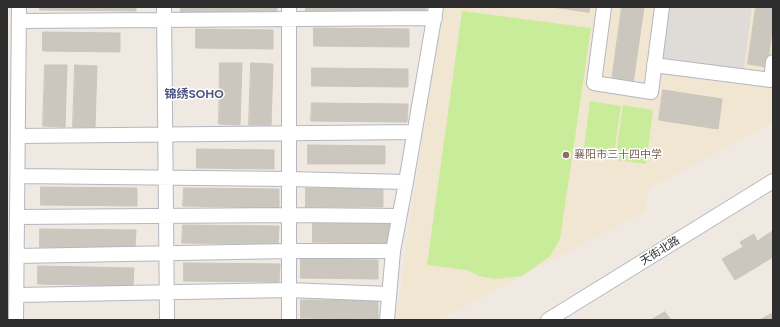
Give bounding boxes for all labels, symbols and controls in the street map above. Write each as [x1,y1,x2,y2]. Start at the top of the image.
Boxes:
district label: 锦绣SOHO [164,87,224,101]
place label: 襄阳市三十四中学 [574,148,662,162]
marker: 襄阳市三十四中学 [561,150,571,160]
street label: 天街北路 [638,234,682,268]

